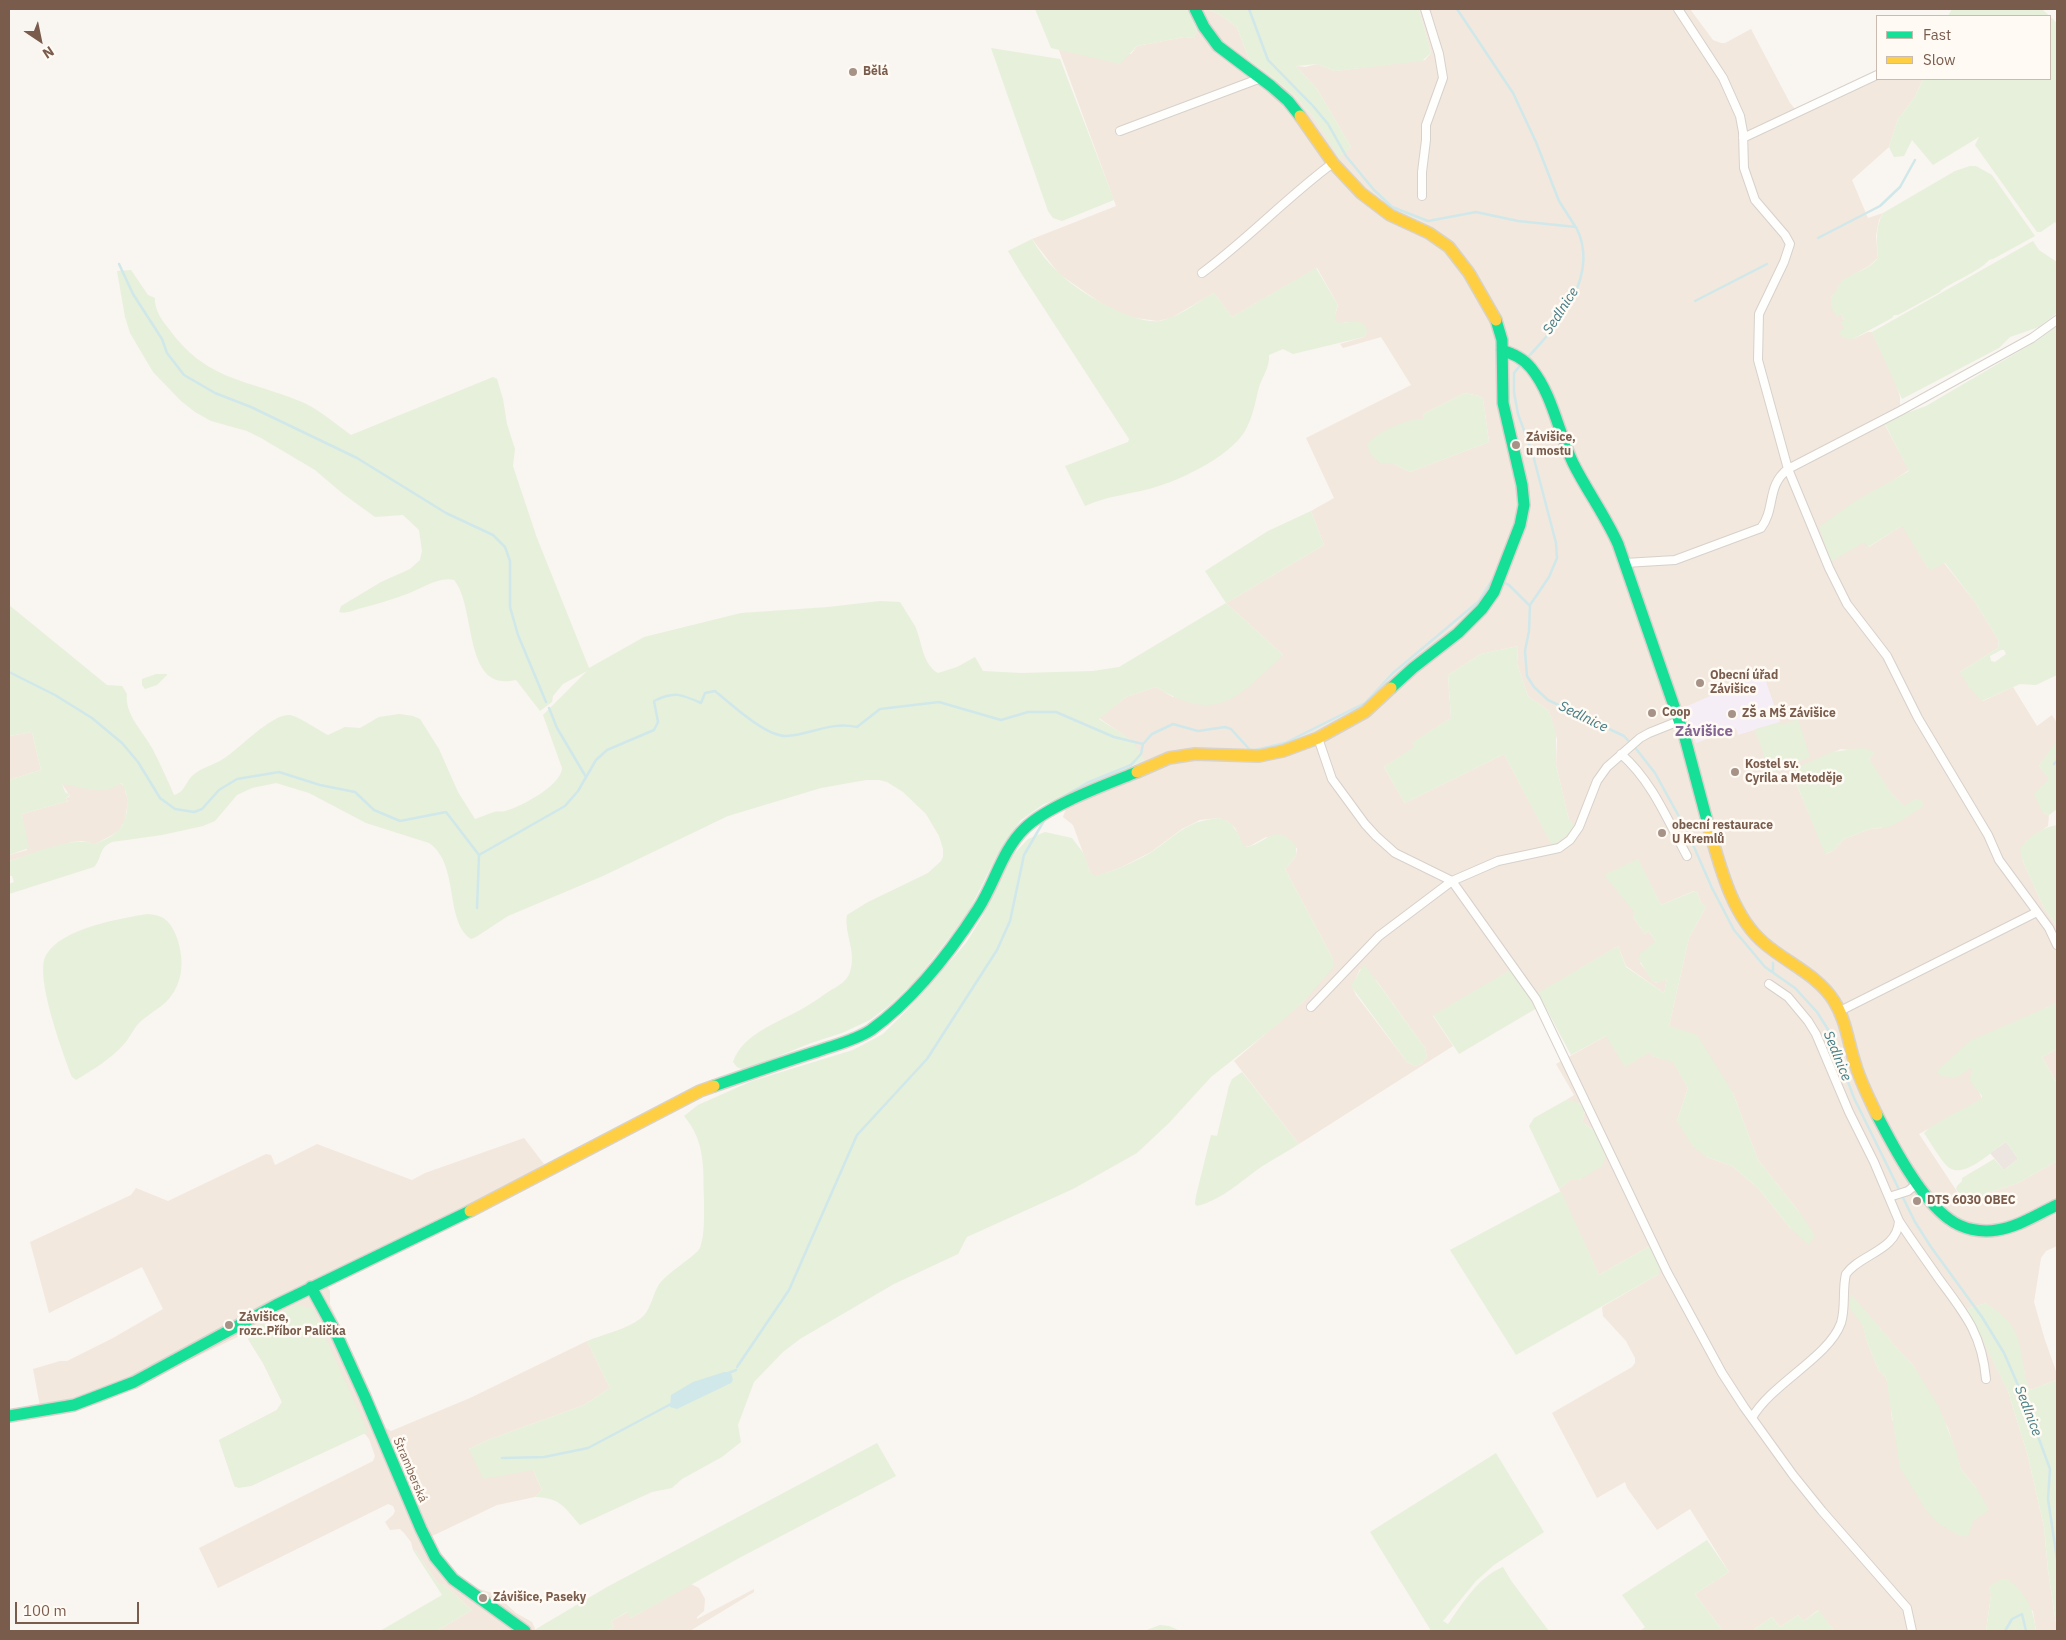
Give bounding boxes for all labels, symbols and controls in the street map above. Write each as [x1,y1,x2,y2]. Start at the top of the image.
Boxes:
north arrow [15,15,65,65]
legend [1876,15,2051,80]
text: Fast [1923,25,1951,44]
text: N [39,42,58,63]
text: Slow [1923,50,1956,69]
place label: Bělá [863,65,888,79]
marker: Bělá [847,66,859,78]
water label: Sedlnice [1540,284,1582,338]
place label: Závišice, u mostu [1526,431,1576,459]
marker: Závišice, u mostu [1510,439,1522,451]
place label: Obecní úřad Závišice [1710,669,1778,697]
marker: Obecní úřad Závišice [1694,677,1706,689]
water label: Sedlnice [1556,698,1610,736]
place label: Coop [1662,706,1691,720]
marker: Coop [1646,707,1658,719]
place label: ZŠ a MŠ Závišice [1742,707,1836,721]
marker: ZŠ a MŠ Závišice [1726,708,1738,720]
district label: Závišice [1675,723,1733,741]
place label: Kostel sv. Cyrila a Metoděje [1745,758,1843,786]
marker: Kostel sv. Cyrila a Metoděje [1729,766,1741,778]
place label: obecní restaurace U Kremlů [1672,819,1773,847]
marker: obecní restaurace U Kremlů [1656,827,1668,839]
water label: Sedlnice [1819,1029,1855,1083]
place label: DTS 6030 OBEC [1927,1194,2016,1208]
marker: DTS 6030 OBEC [1911,1195,1923,1207]
place label: Závišice, rozc.Příbor Palička [239,1311,346,1339]
marker: Závišice, rozc.Příbor Palička [223,1319,235,1331]
water label: Sedlnice [2011,1383,2045,1439]
street label: Štramberská [390,1435,430,1505]
place label: Závišice, Paseky [493,1591,586,1605]
scale bar [18,1592,141,1624]
marker: Závišice, Paseky [477,1592,489,1604]
text: 100 m [23,1601,67,1620]

